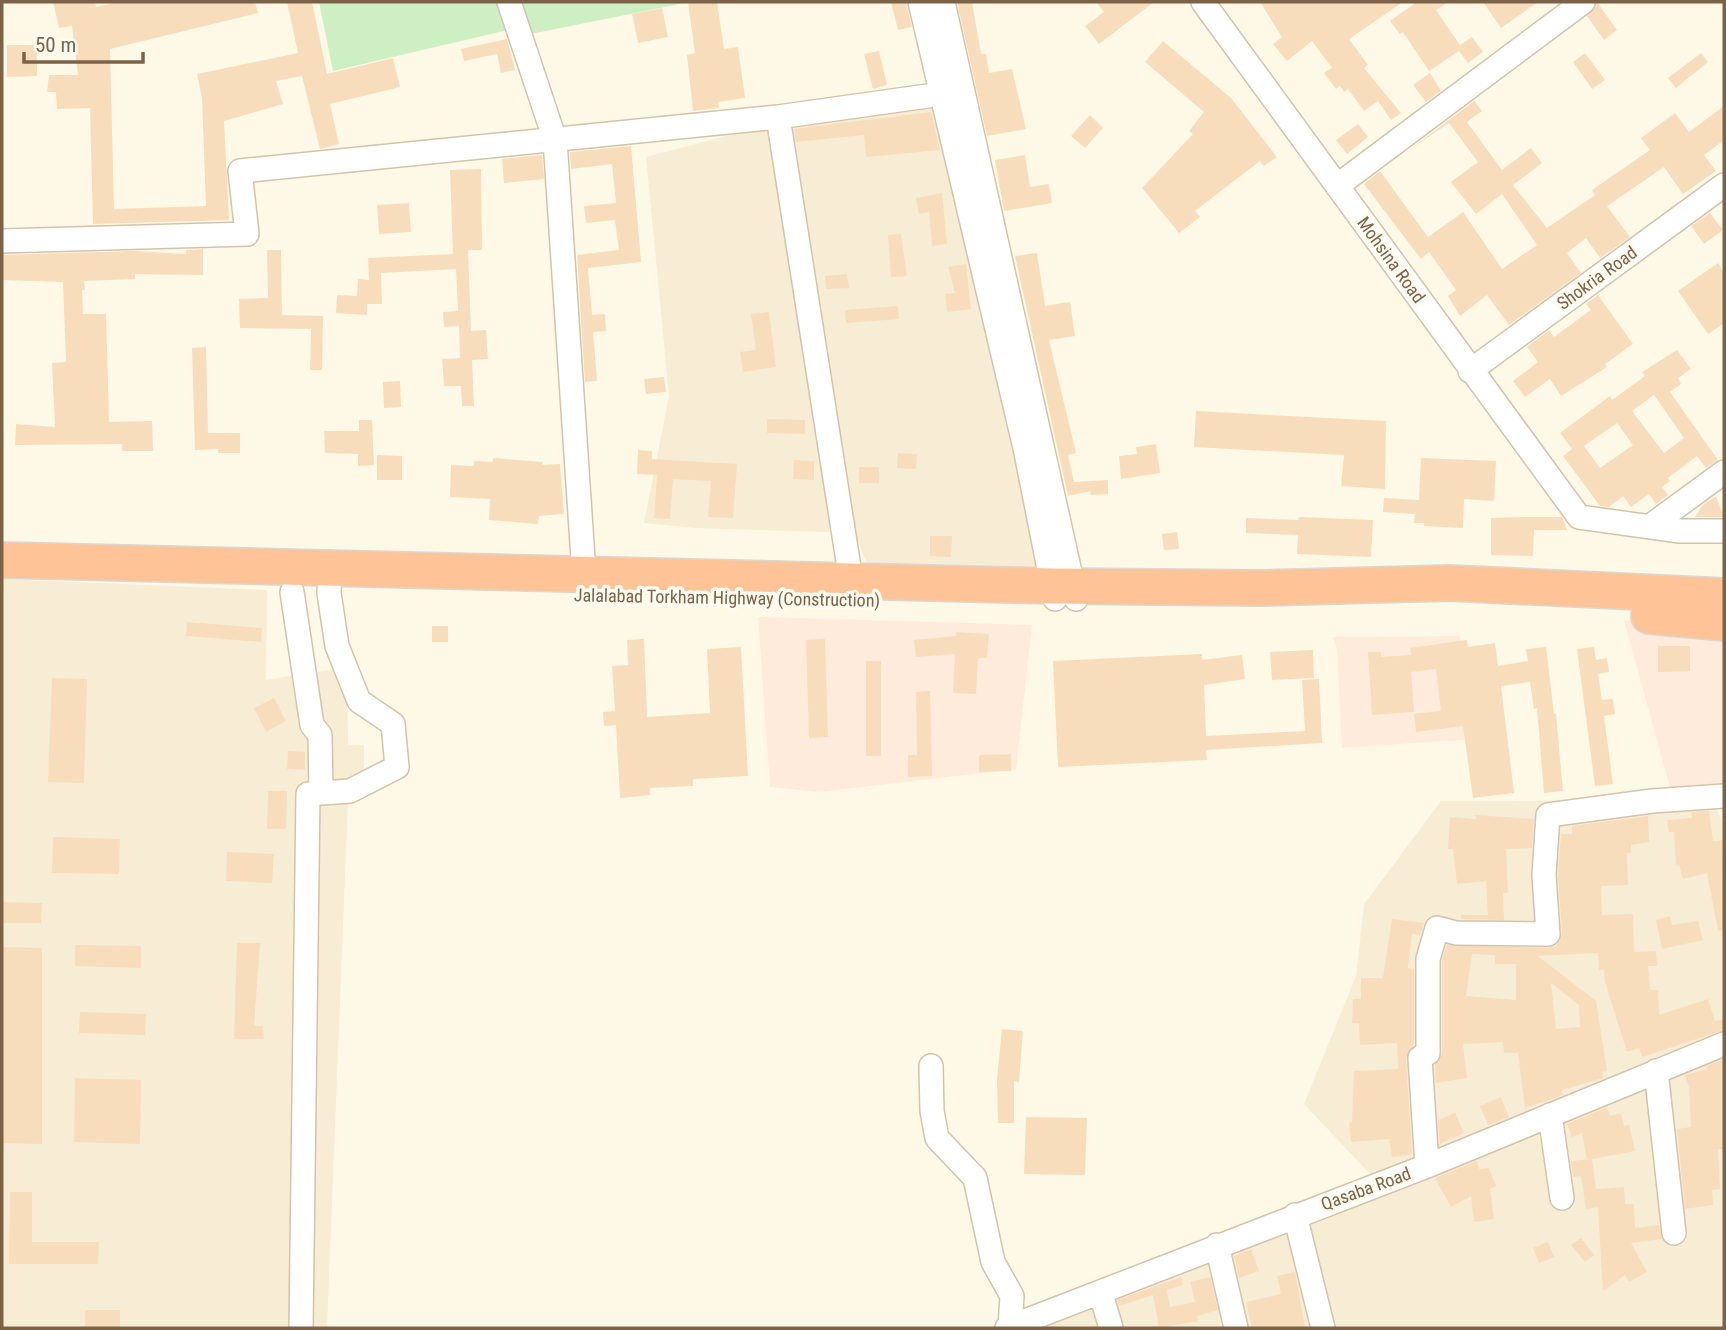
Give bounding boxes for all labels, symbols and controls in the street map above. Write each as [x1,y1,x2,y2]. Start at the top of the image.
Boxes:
scale bar [24,21,144,65]
text: 50 m [35,33,76,57]
street label: Mohsina Road [1353,213,1430,307]
street label: Shokria Road [1553,242,1641,314]
street label: Jalalabad Torkham Highway (Construction) [574,584,880,612]
street label: Qasaba Road [1318,1163,1414,1214]

